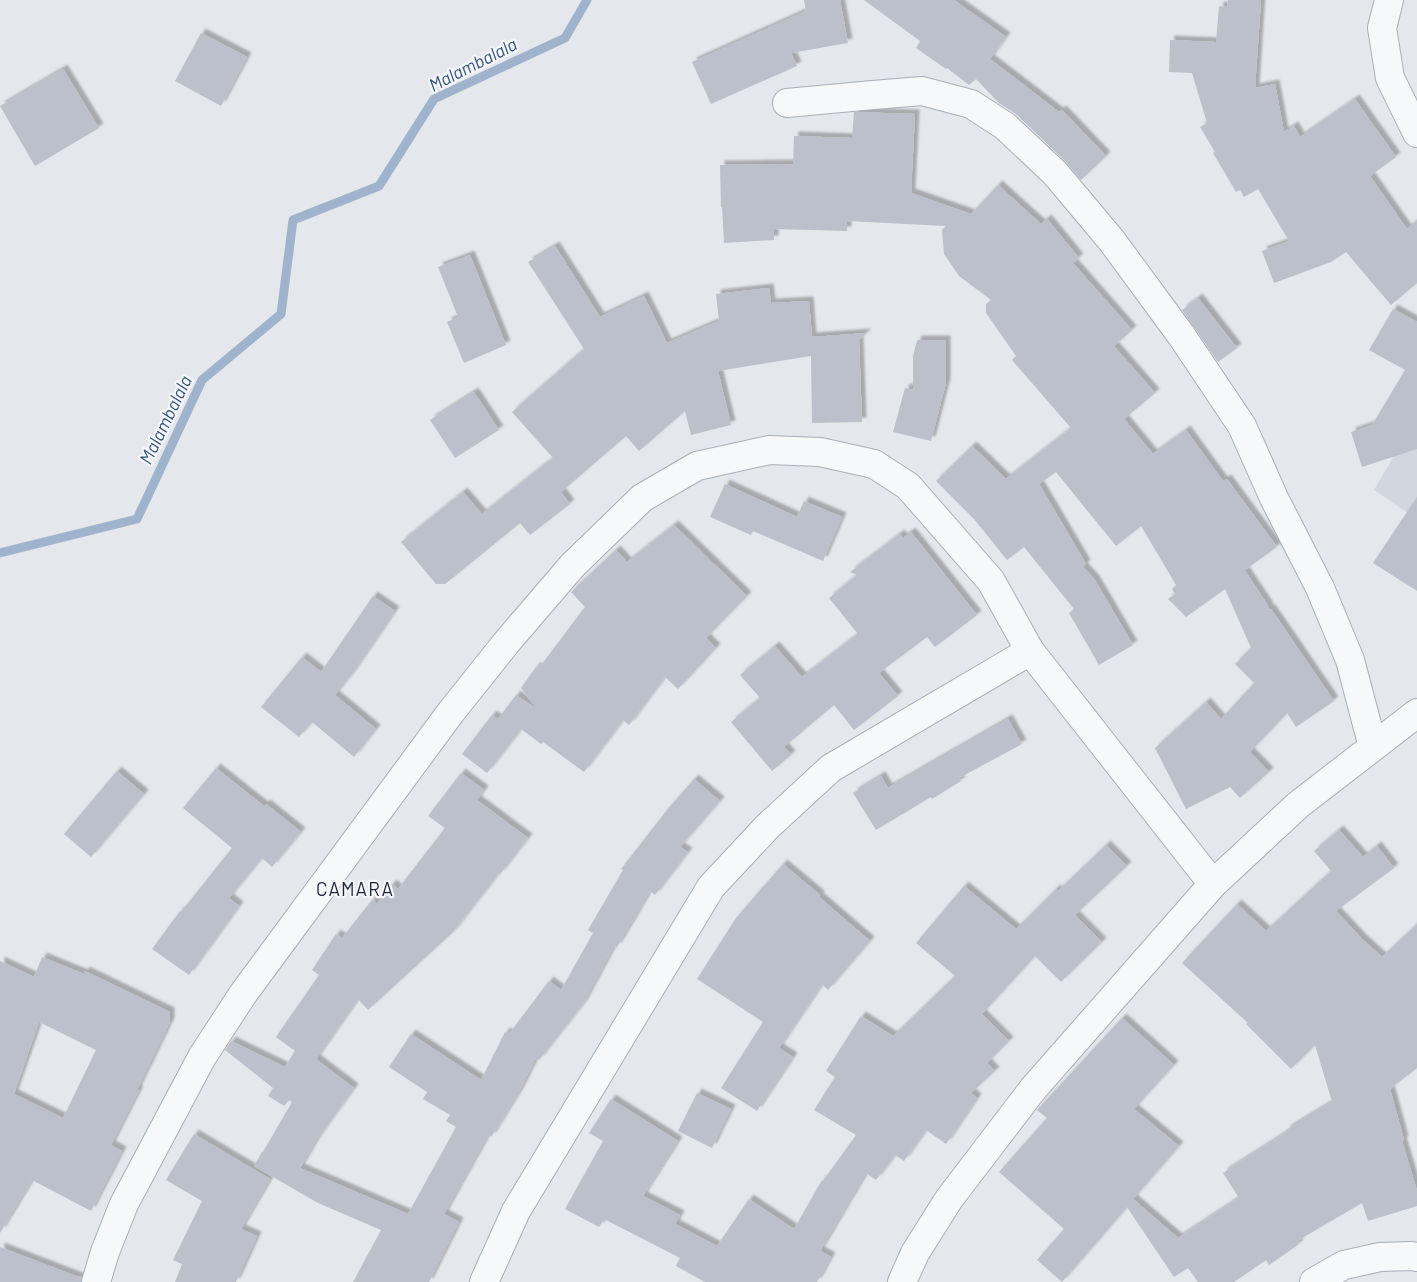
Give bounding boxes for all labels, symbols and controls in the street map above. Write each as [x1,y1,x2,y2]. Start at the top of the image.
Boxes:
water label: Malambalala [425,32,520,96]
water label: Malambalala [134,372,196,468]
district label: CAMARA [316,877,394,900]

